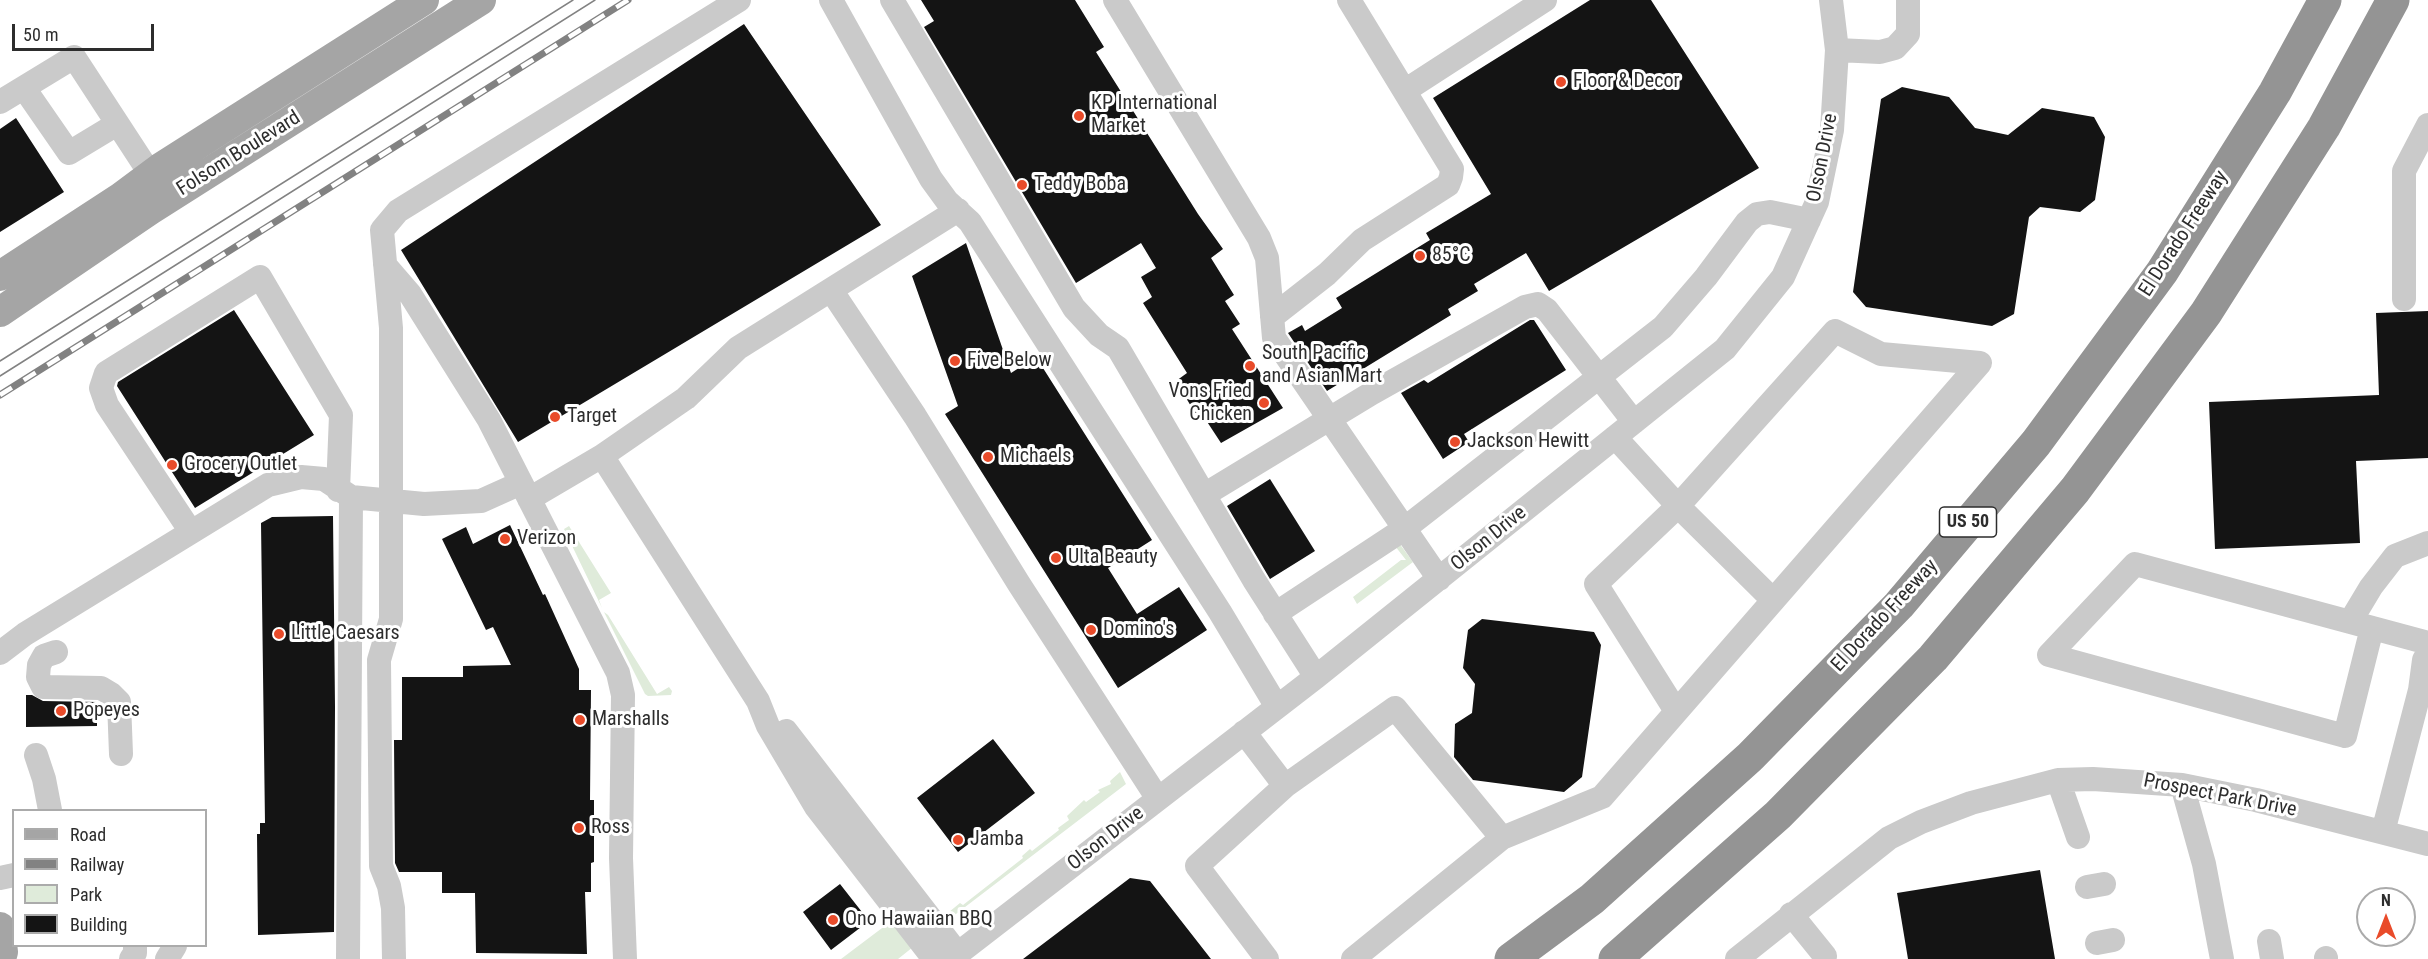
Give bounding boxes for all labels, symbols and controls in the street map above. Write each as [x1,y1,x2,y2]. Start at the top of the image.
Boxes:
scale bar [15,12,158,50]
text: 50 m [23,24,58,45]
place label: Floor & Decor [1573,70,1680,94]
marker: Floor & Decor [1554,75,1568,89]
place label: KP International Market [1091,92,1217,139]
street label: Folsom Boulevard [173,106,305,202]
marker: KP International Market [1072,109,1086,123]
street label: Olson Drive [1803,112,1843,204]
street label: El Dorado Freeway [2134,167,2234,301]
place label: Teddy Boba [1034,173,1126,197]
marker: Teddy Boba [1015,178,1029,192]
place label: 85°C [1432,244,1471,268]
marker: 85°C [1413,249,1427,263]
place label: South Pacific and Asian Mart [1262,342,1382,389]
place label: Five Below [967,349,1052,373]
marker: Five Below [948,354,962,368]
marker: South Pacific and Asian Mart [1243,359,1257,373]
place label: Vons Fried Chicken [1168,380,1252,427]
marker: Vons Fried Chicken [1257,396,1271,410]
place label: Target [567,405,617,429]
marker: Target [548,410,562,424]
place label: Jackson Hewitt [1467,430,1589,454]
marker: Jackson Hewitt [1448,435,1462,449]
place label: Michaels [1000,445,1071,469]
marker: Michaels [981,450,995,464]
place label: Grocery Outlet [184,453,297,477]
marker: Grocery Outlet [165,458,179,472]
street label: Olson Drive [1446,501,1532,577]
road number: US 50 [1940,507,1996,537]
place label: Verizon [517,527,576,551]
marker: Verizon [498,532,512,546]
place label: Ulta Beauty [1068,546,1158,570]
marker: Ulta Beauty [1049,551,1063,565]
street label: El Dorado Freeway [1827,555,1943,677]
place label: Domino's [1103,618,1174,642]
place label: Little Caesars [291,622,400,646]
marker: Domino's [1084,623,1098,637]
marker: Little Caesars [272,627,286,641]
place label: Popeyes [73,699,140,723]
marker: Popeyes [54,704,68,718]
place label: Marshalls [592,708,669,732]
marker: Marshalls [573,713,587,727]
street label: Prospect Park Drive [2141,769,2299,823]
street label: Olson Drive [1063,802,1149,876]
legend [12,809,207,947]
place label: Ross [591,816,630,840]
marker: Ross [572,821,586,835]
text: Road [70,824,106,845]
place label: Jamba [970,828,1024,852]
marker: Jamba [951,833,965,847]
text: Railway [70,854,124,875]
text: Park [70,884,102,905]
north arrow [2356,887,2416,947]
text: N [2381,891,2391,910]
place label: Ono Hawaiian BBQ [845,908,993,932]
marker: Ono Hawaiian BBQ [826,913,840,927]
text: Building [70,914,127,935]

